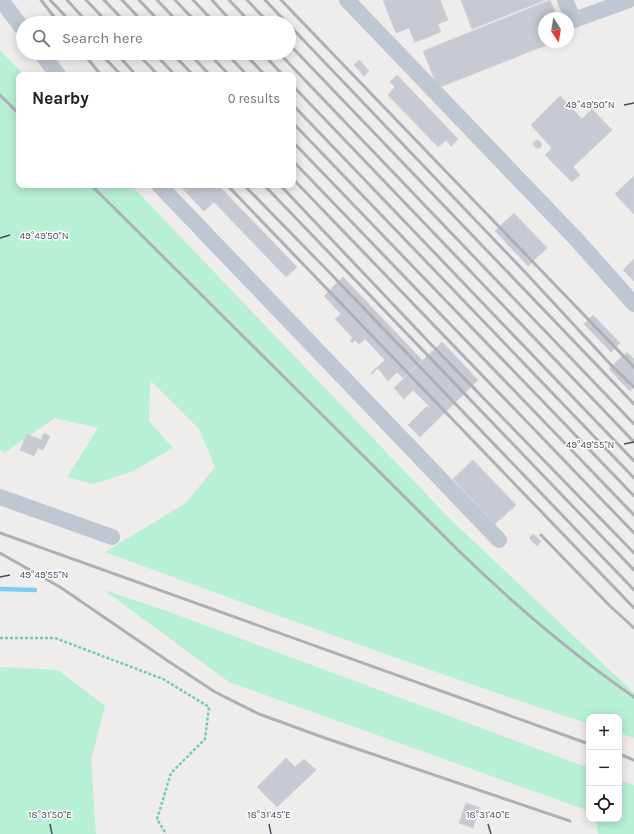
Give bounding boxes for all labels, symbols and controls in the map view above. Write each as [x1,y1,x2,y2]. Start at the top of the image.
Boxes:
north arrow [538,12,574,48]
search box [16,16,296,60]
icon: search [30,27,52,49]
text: Search here [62,29,143,47]
text: Nearby [32,88,89,108]
text: 0 results [228,91,280,106]
text: 49°49'50"N [566,99,615,111]
text: 49°49'50"N [20,230,69,242]
text: 49°49'55"N [566,439,614,451]
text: 49°49'55"N [20,569,68,581]
map controls [586,714,622,822]
button: + [586,714,622,750]
button: − [586,750,622,786]
button: locate [586,786,622,822]
text: 18°31'50"E [28,809,72,821]
text: 18°31'45"E [247,809,291,821]
text: 18°31'40"E [466,809,510,821]

